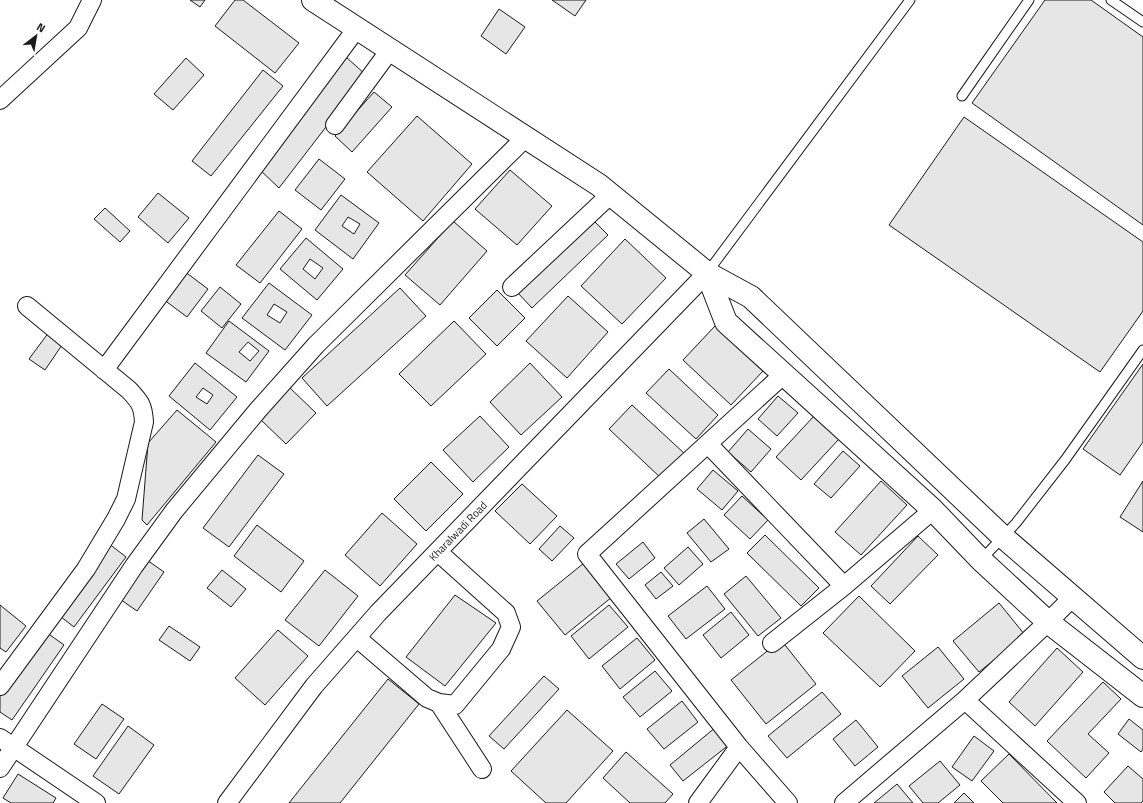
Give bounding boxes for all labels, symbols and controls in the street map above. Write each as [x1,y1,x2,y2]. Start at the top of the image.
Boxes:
north arrow [16,16,56,56]
text: N [34,19,49,36]
street label: Kharalwadi Road [425,497,491,565]

